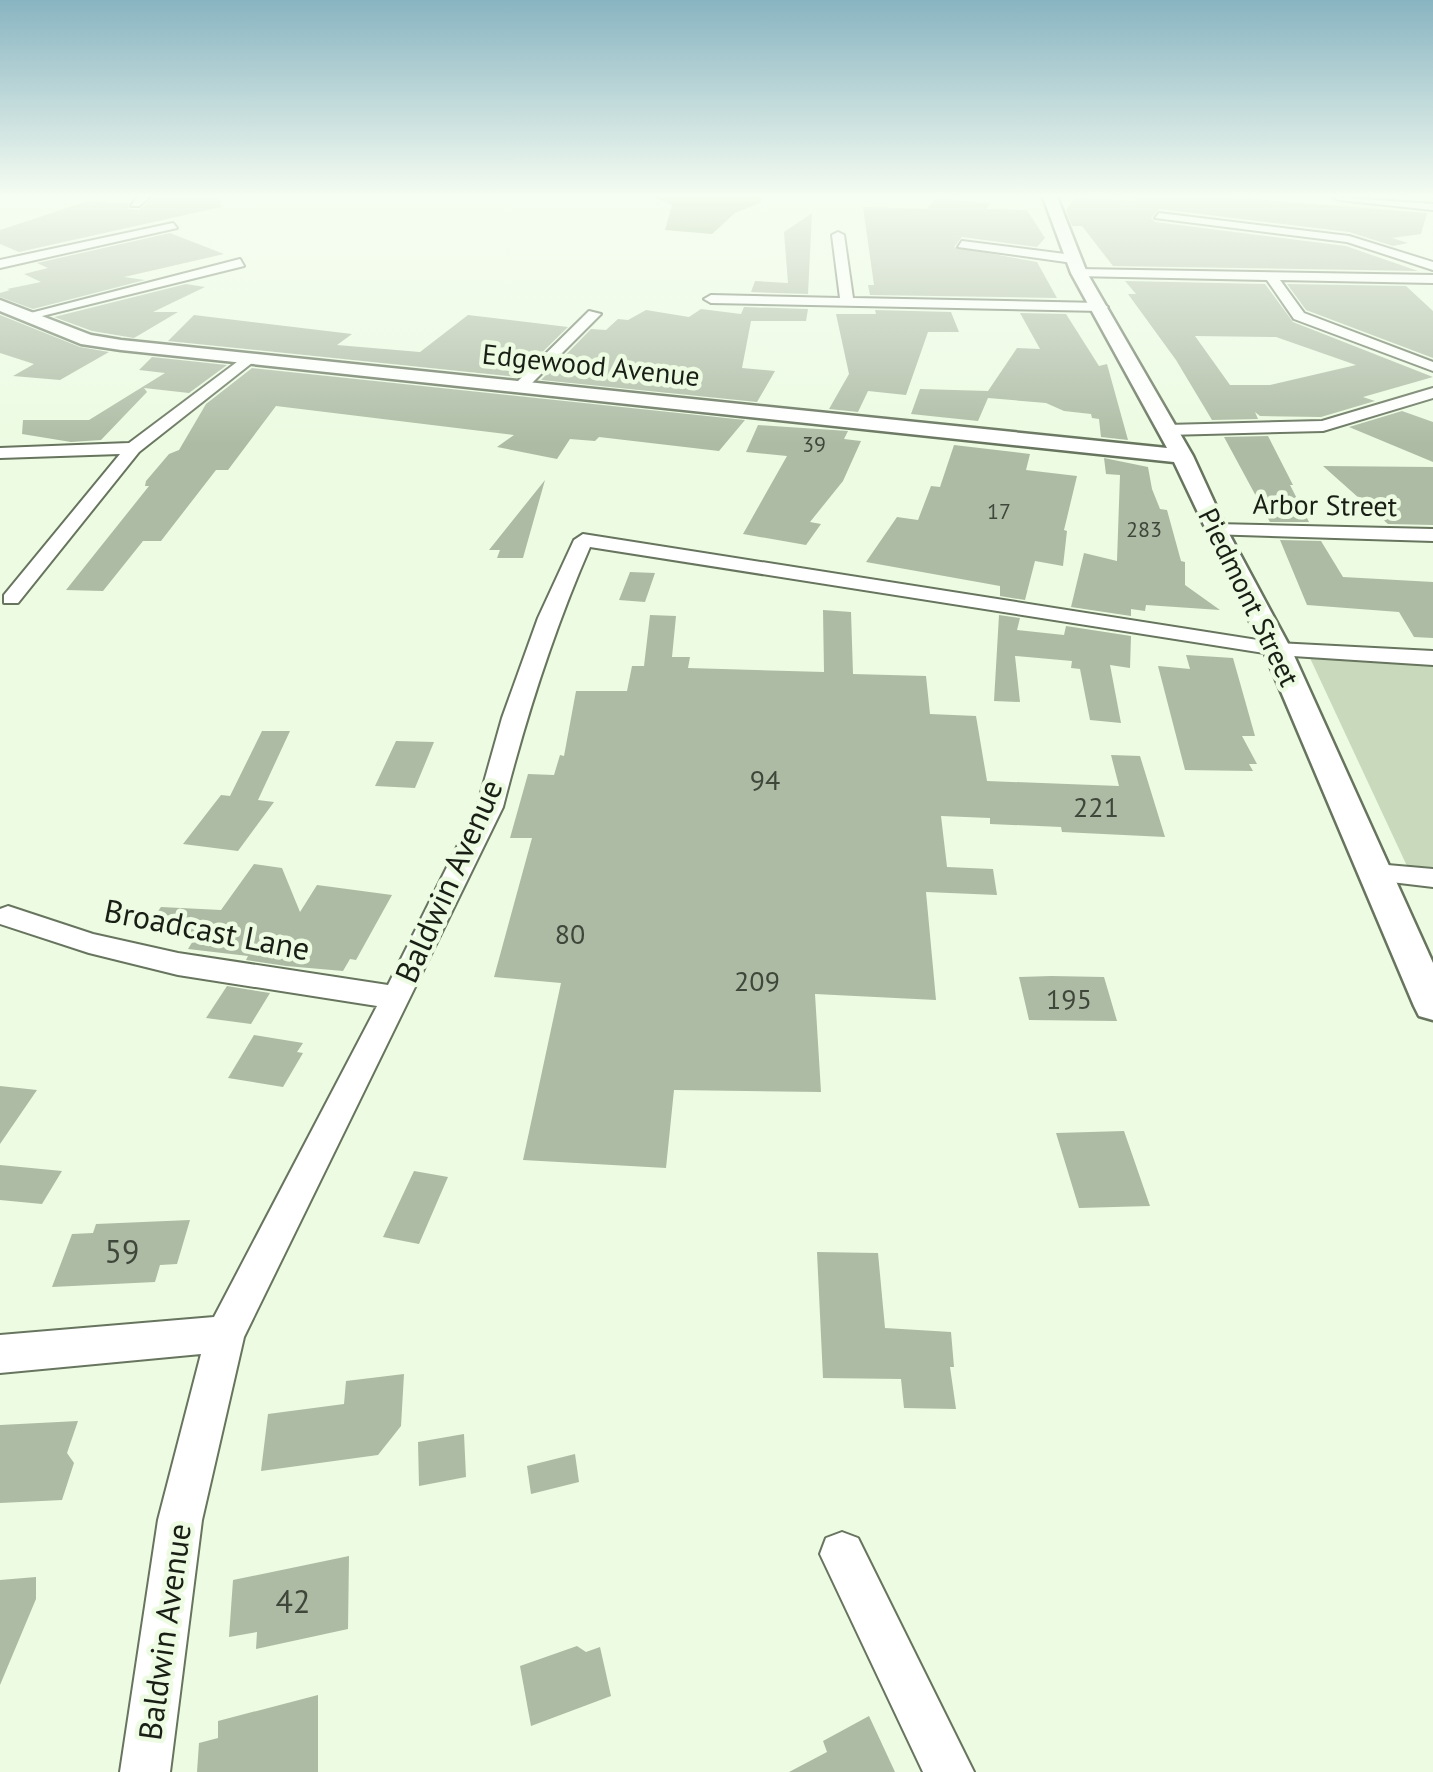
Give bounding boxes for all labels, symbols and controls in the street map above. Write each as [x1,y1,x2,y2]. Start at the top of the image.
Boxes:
street label: Edgewood Avenue [481,335,702,394]
house number: 39 [802,430,826,458]
street label: Arbor Street [1252,485,1398,524]
house number: 17 [987,497,1011,525]
street label: Piedmont Street [1190,501,1309,693]
house number: 283 [1126,515,1162,543]
house number: 94 [750,761,780,798]
street label: Baldwin Avenue [385,772,512,989]
house number: 221 [1073,788,1119,825]
street label: Broadcast Lane [101,889,314,970]
house number: 80 [555,915,585,952]
house number: 209 [734,962,780,999]
house number: 195 [1046,980,1092,1017]
house number: 59 [105,1230,139,1272]
street label: Baldwin Avenue [128,1521,200,1743]
house number: 42 [276,1580,310,1622]

